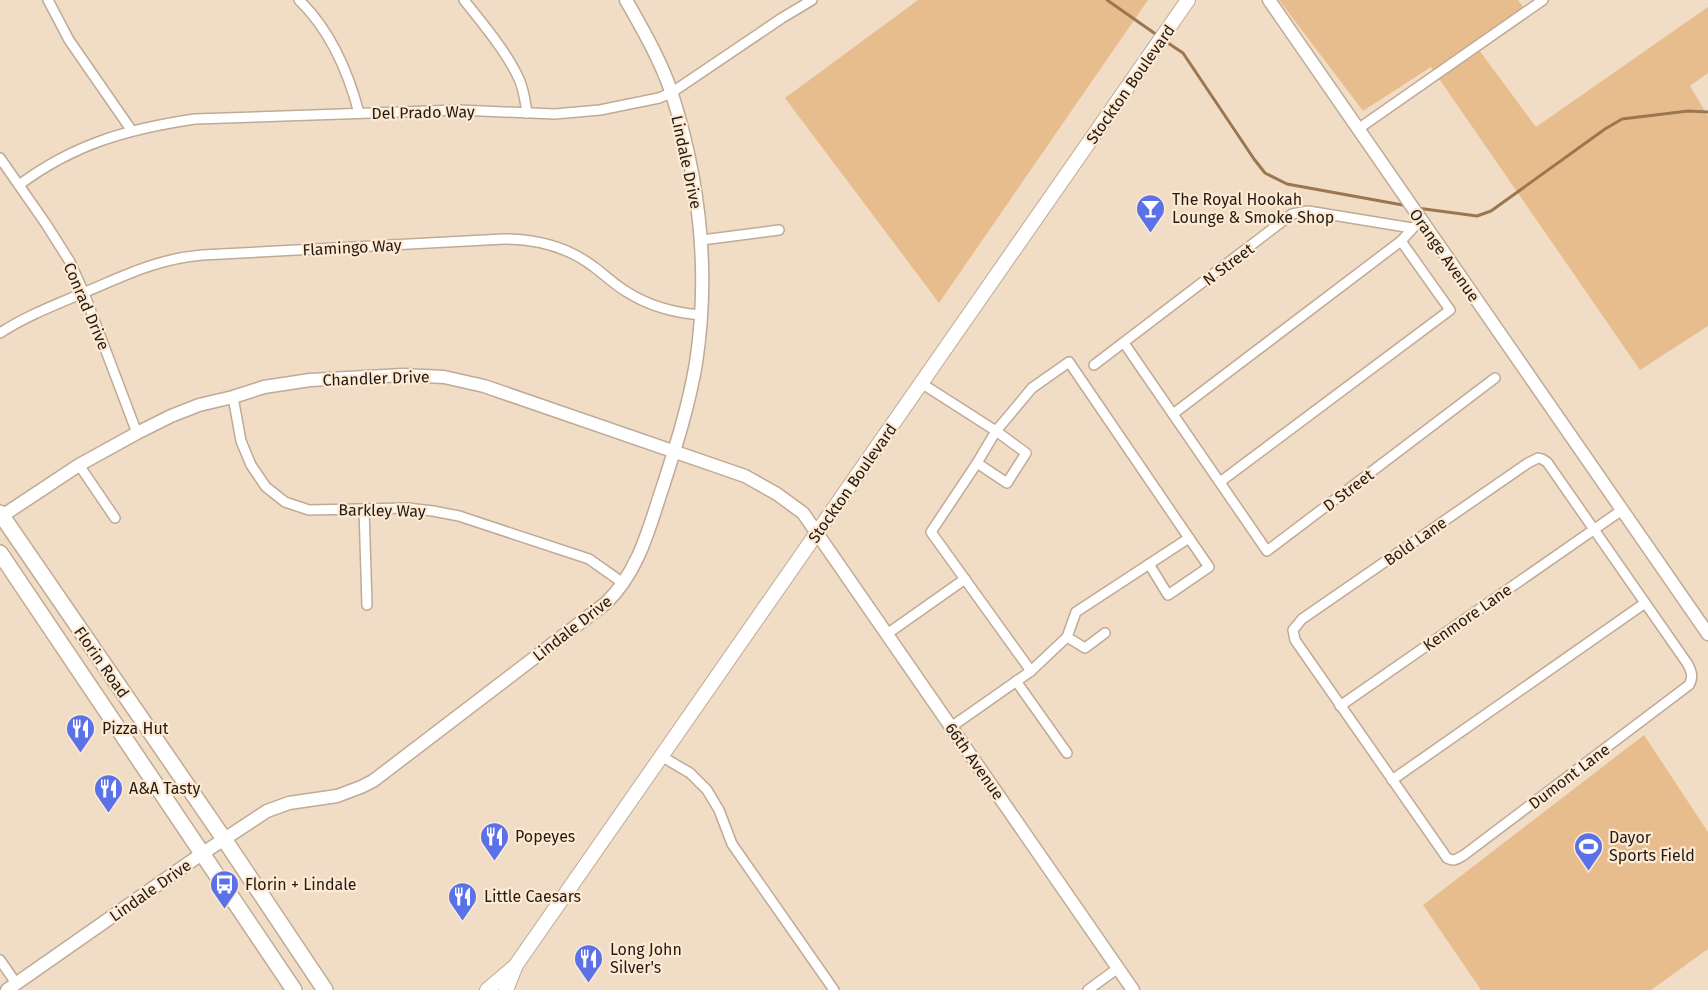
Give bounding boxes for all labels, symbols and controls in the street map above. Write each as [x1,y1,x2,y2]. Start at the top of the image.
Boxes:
street label: Stockton Boulevard [1082,21,1179,148]
street label: Del Prado Way [371,102,475,123]
street label: Lindale Drive [667,114,706,211]
place label: The Royal Hookah Lounge & Smoke Shop [1172,190,1334,227]
bar icon: The Royal Hookah Lounge & Smoke Shop [1135,192,1167,234]
street label: Orange Avenue [1406,205,1484,305]
street label: Flamingo Way [302,235,402,260]
street label: N Street [1199,239,1258,290]
street label: Conrad Drive [60,260,113,353]
street label: Chandler Drive [322,367,430,390]
street label: Stockton Boulevard [804,420,901,547]
street label: D Street [1319,465,1377,515]
street label: Barkley Way [338,500,426,521]
street label: Bold Lane [1380,513,1450,570]
street label: Kenmore Lane [1419,580,1515,655]
street label: Lindale Drive [529,592,616,665]
street label: Florin Road [70,623,133,702]
restaurant icon: Pizza Hut [65,712,97,754]
place label: Pizza Hut [102,719,169,738]
street label: 66th Avenue [941,719,1008,803]
street label: Dumont Lane [1525,740,1614,813]
restaurant icon: A&A Tasty [92,772,124,814]
place label: A&A Tasty [129,779,200,798]
restaurant icon: Popeyes [478,820,510,862]
place label: Popeyes [515,827,575,846]
place label: Dayor Sports Field [1609,828,1695,865]
sports icon: Dayor Sports Field [1572,830,1604,872]
street label: Lindale Drive [106,855,195,925]
bus stop icon: Florin + Lindale [208,868,240,910]
place label: Florin + Lindale [245,875,356,894]
restaurant icon: Little Caesars [447,880,479,922]
place label: Little Caesars [484,887,581,906]
place label: Long John Silver's [610,940,682,977]
restaurant icon: Long John Silver's [573,942,605,984]

